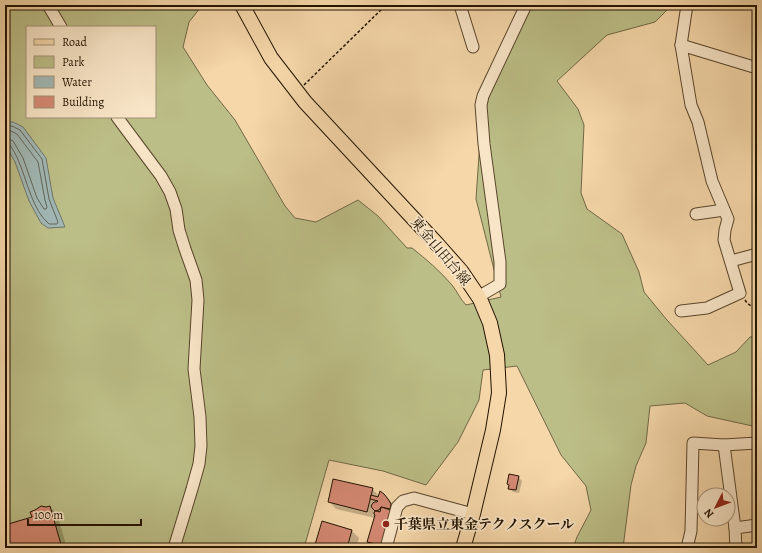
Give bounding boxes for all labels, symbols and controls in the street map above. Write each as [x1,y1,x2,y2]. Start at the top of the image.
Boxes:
legend [26,26,156,118]
text: Road [62,34,88,50]
text: Park [62,54,85,70]
text: Water [61,74,92,90]
text: Building [62,94,104,110]
street label: 東金山田台線 [406,213,475,290]
north arrow [696,487,736,527]
scale bar [28,501,141,527]
text: N [701,505,717,521]
text: 100 m [34,507,63,523]
place label: 千葉県立東金テクノスクール [394,515,574,534]
marker: 千葉県立東金テクノスクール [381,519,391,529]

